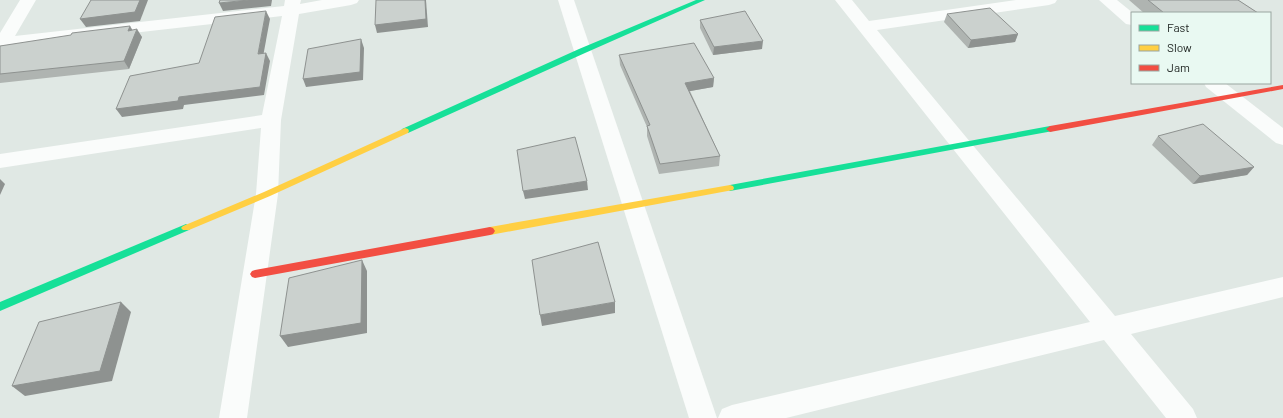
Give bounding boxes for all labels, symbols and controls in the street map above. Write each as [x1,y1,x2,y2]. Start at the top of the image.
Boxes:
legend [1131,12,1271,84]
text: Fast [1167,20,1190,34]
text: Slow [1167,40,1192,54]
text: Jam [1167,60,1190,74]

